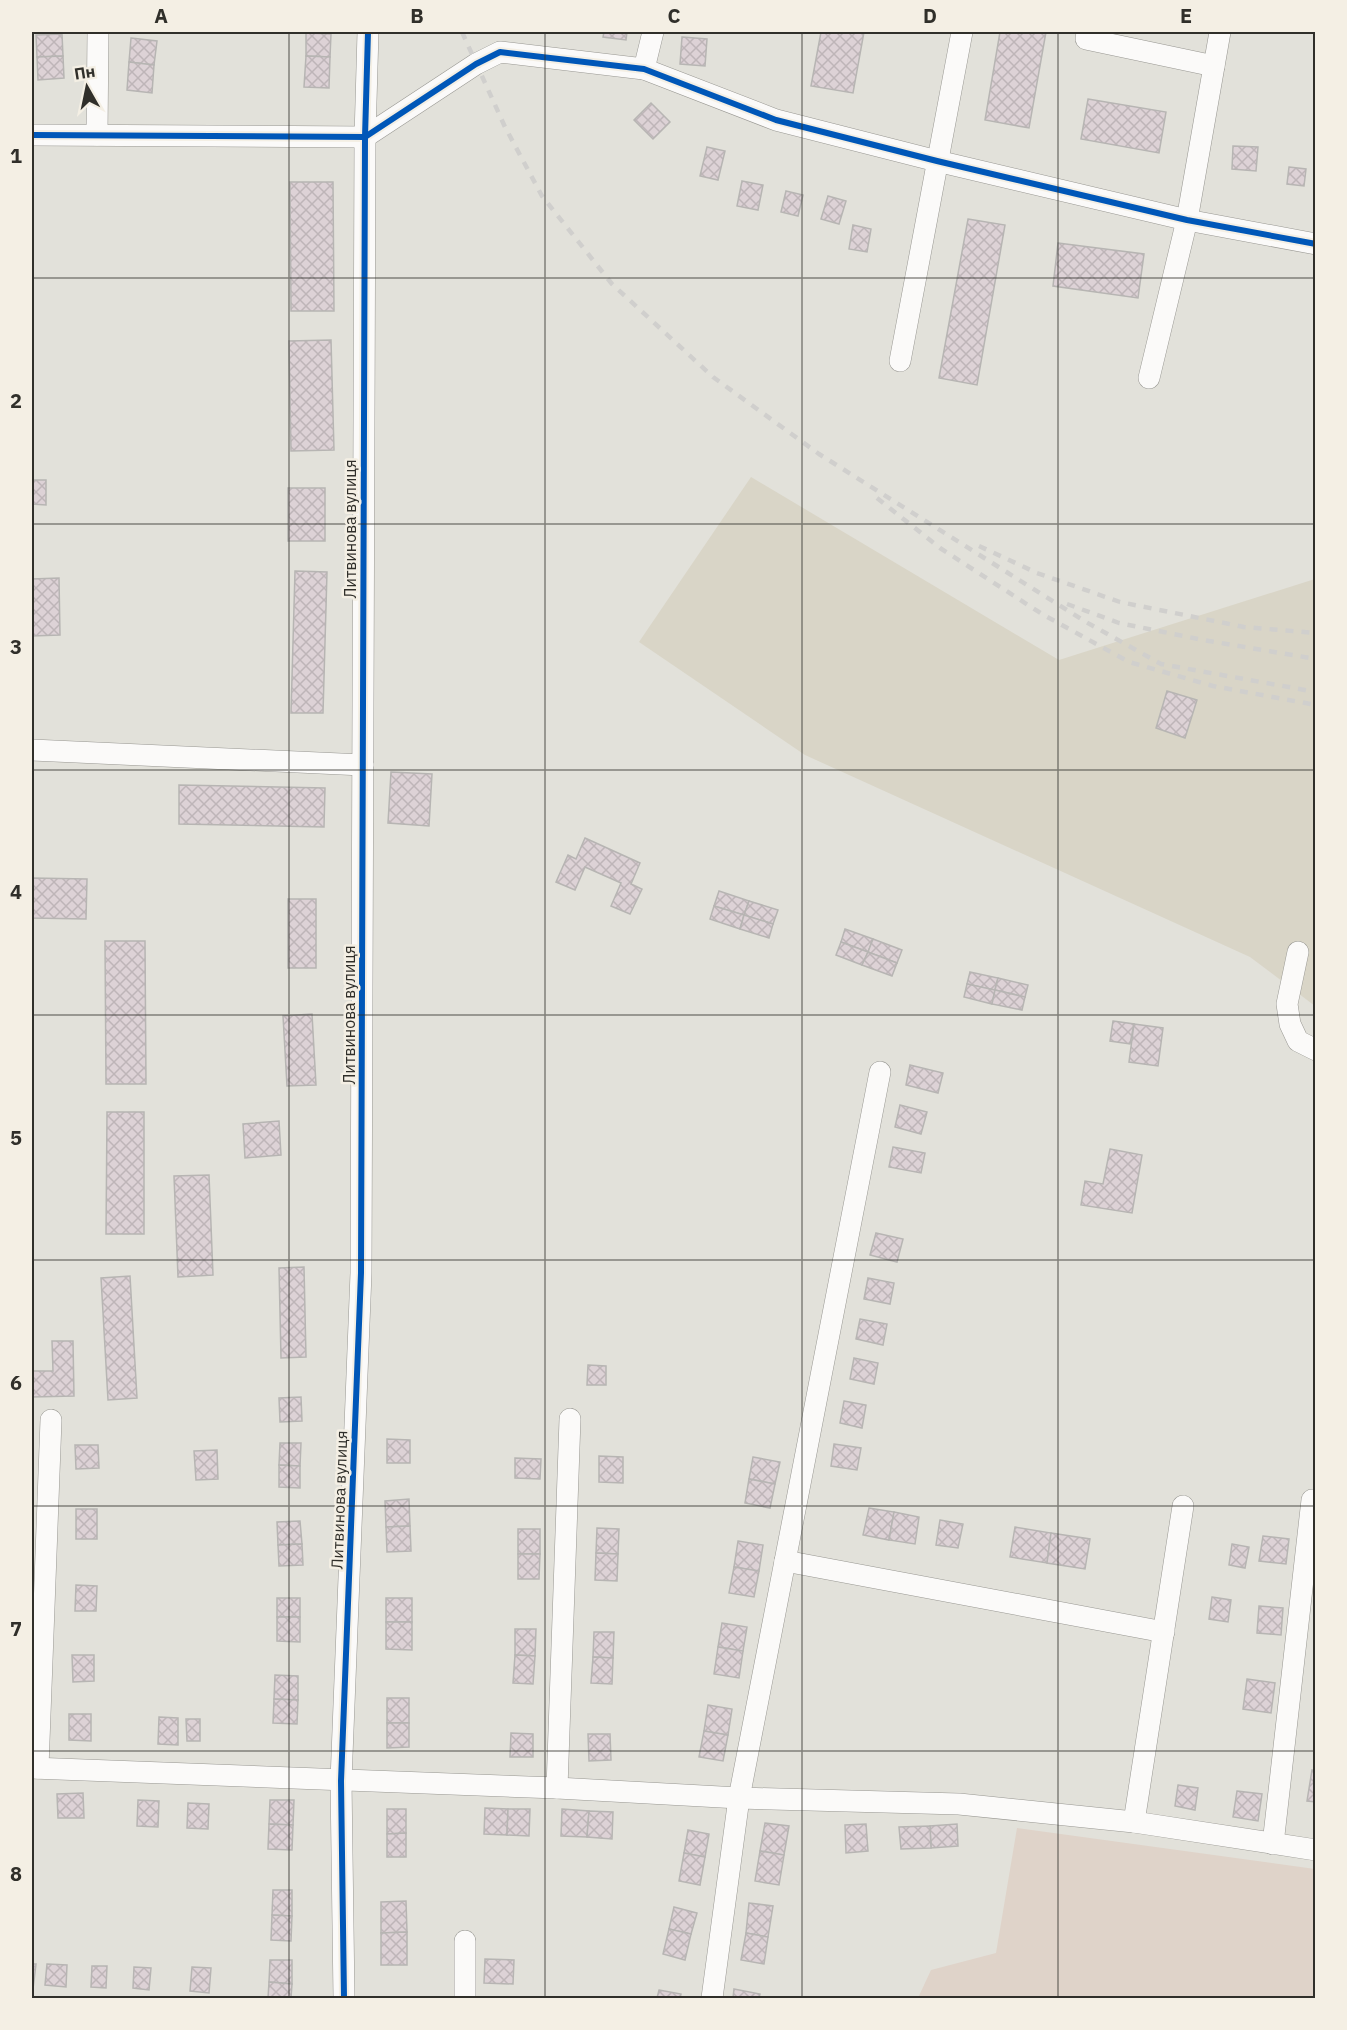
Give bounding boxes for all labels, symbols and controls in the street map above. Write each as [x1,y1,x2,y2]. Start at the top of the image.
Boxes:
text: A [154,2,168,29]
text: B [410,2,424,29]
text: C [667,2,681,29]
text: D [923,2,937,29]
text: E [1180,2,1192,29]
north arrow [57,57,117,117]
text: Пн [73,61,97,84]
text: 1 [10,142,22,169]
text: 2 [10,387,22,414]
street label: Литвинова вулиця [340,460,360,598]
text: 3 [10,633,22,660]
text: 4 [10,878,22,905]
street label: Литвинова вулиця [339,946,359,1084]
text: 5 [10,1124,22,1151]
text: 6 [10,1369,22,1396]
street label: Литвинова вулиця [327,1430,351,1570]
text: 7 [10,1615,22,1642]
text: 8 [10,1860,22,1887]

